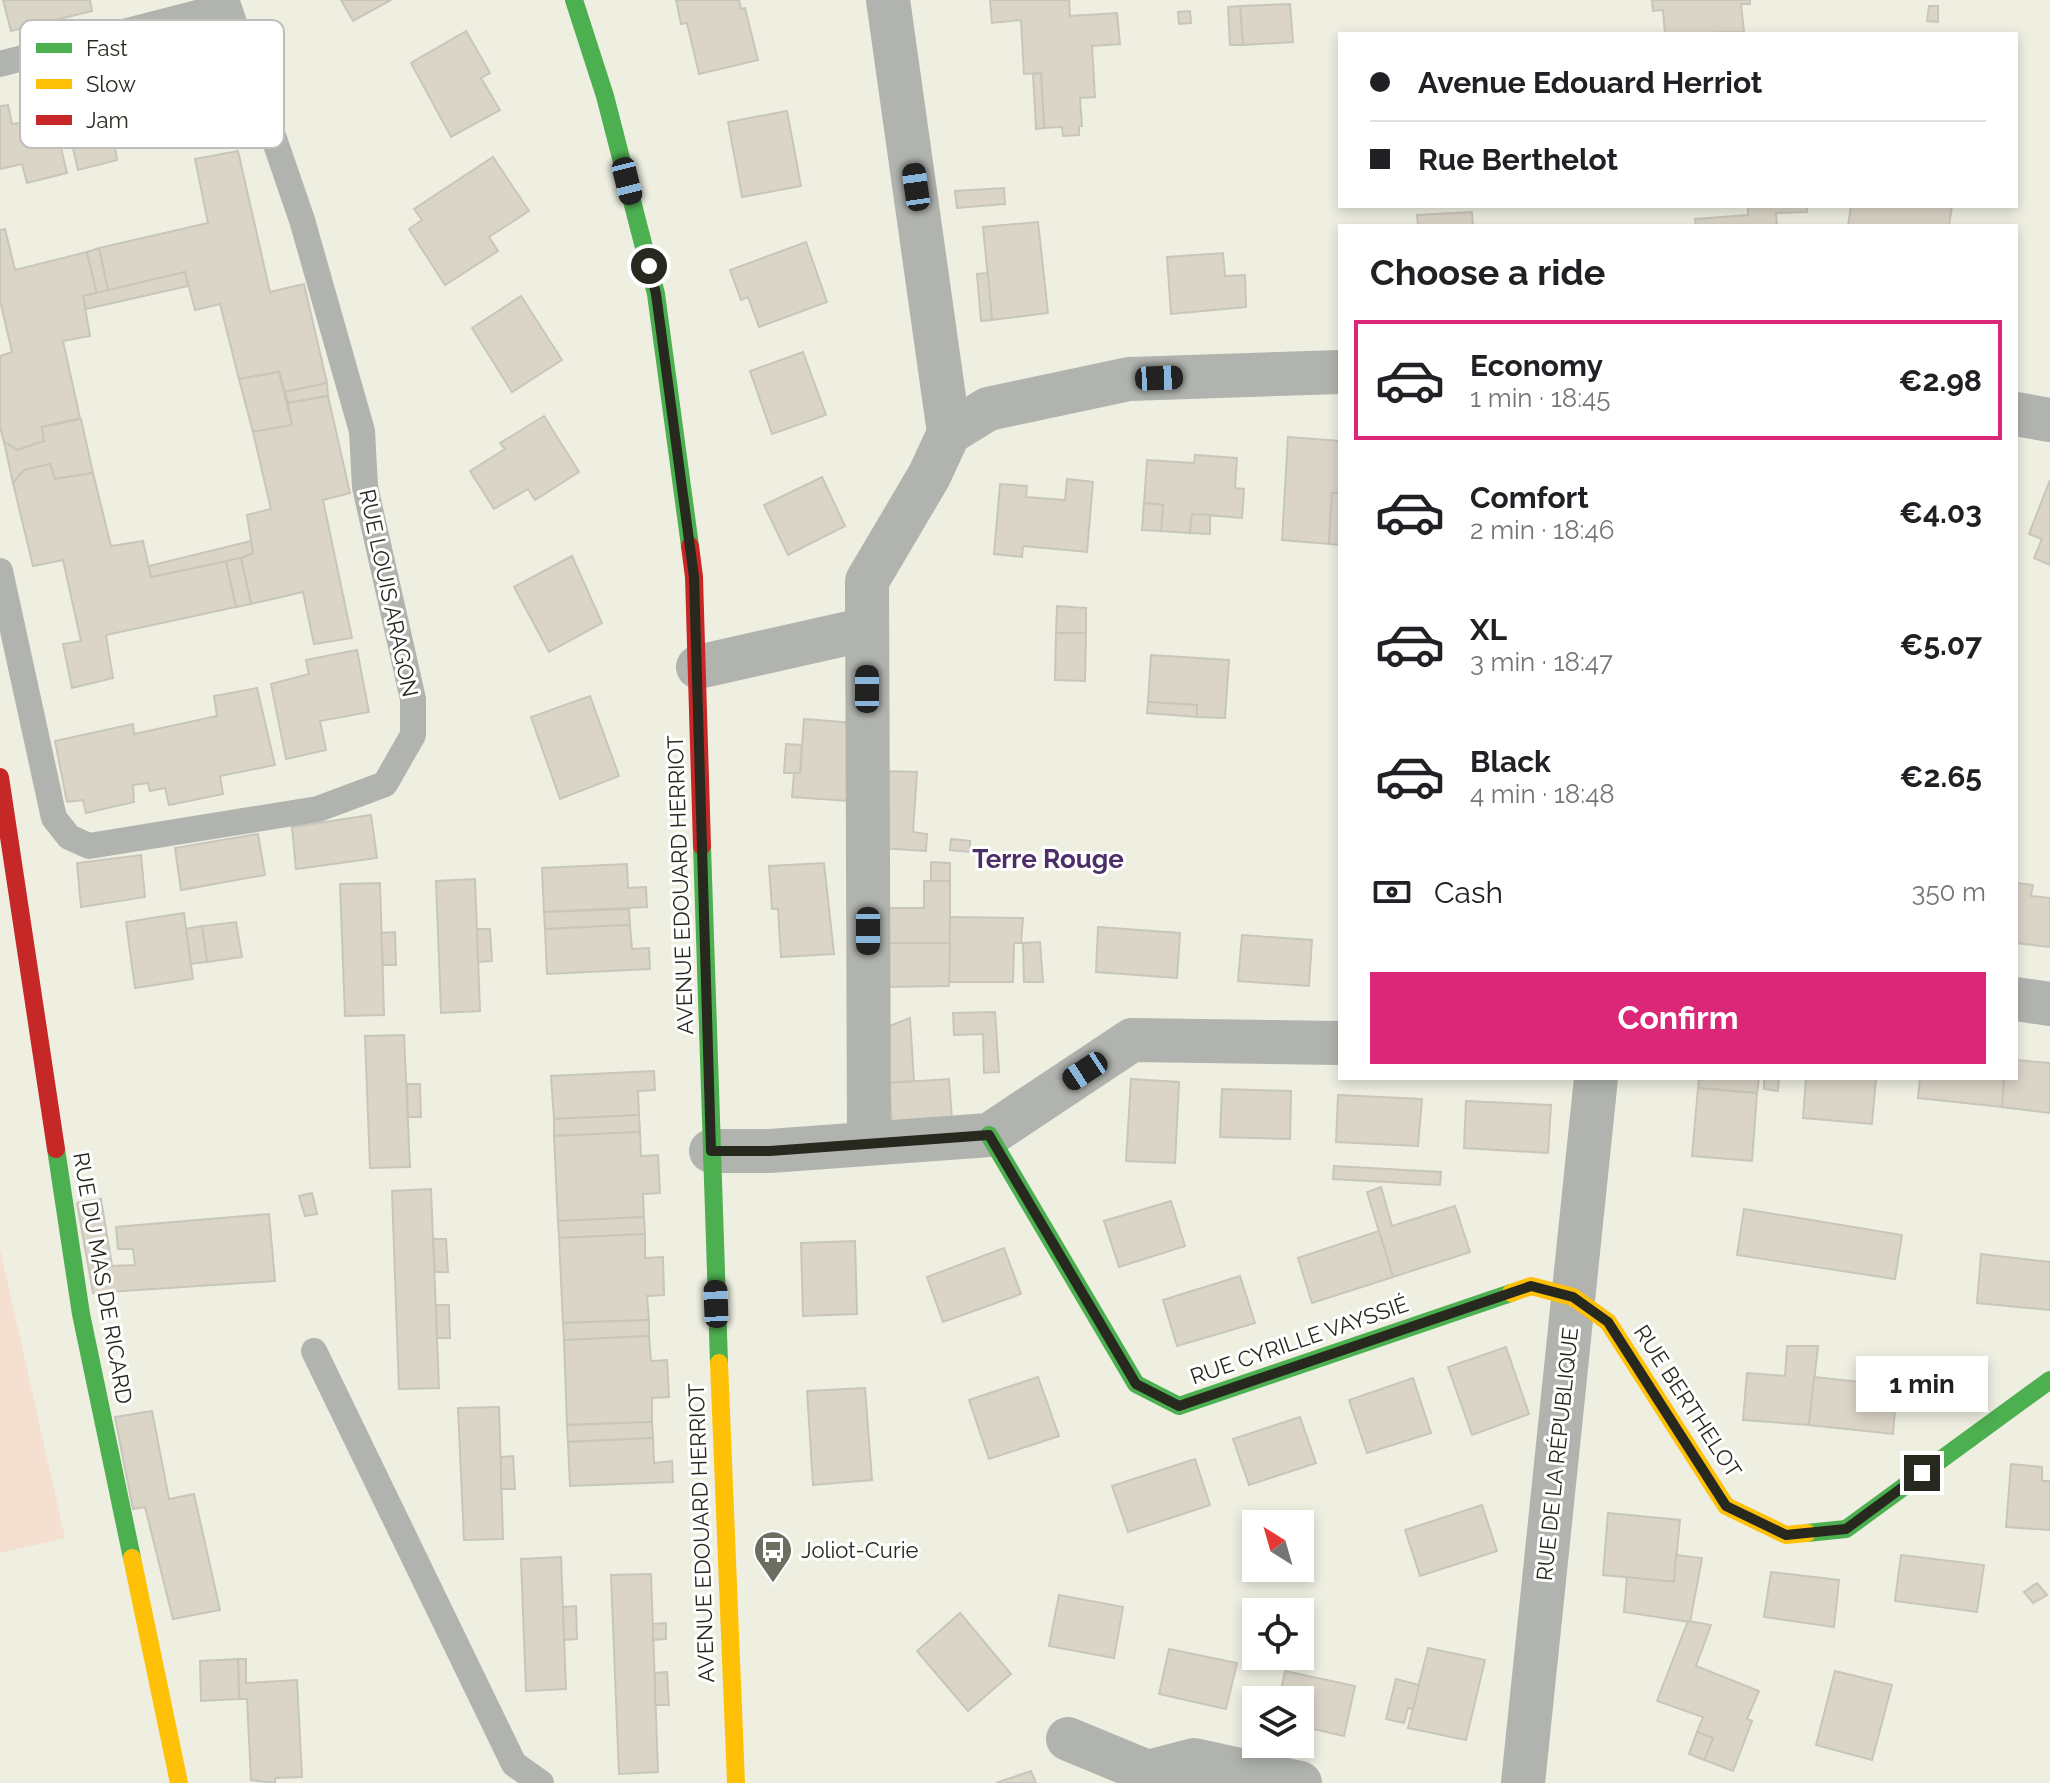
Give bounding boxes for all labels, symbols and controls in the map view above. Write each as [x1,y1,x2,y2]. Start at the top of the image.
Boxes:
legend [20,20,284,148]
text: Fast [86,35,128,61]
text: Avenue Edouard Herriot [1418,65,1762,100]
text: Slow [86,71,136,97]
text: Jam [86,107,129,133]
text: Rue Berthelot [1418,142,1618,177]
car [610,155,644,207]
car [901,162,931,212]
route start [631,248,667,284]
text: Choose a ride [1370,251,1605,293]
icon: car [1374,344,1446,416]
text: Economy [1470,348,1603,383]
text: €2.98 [1899,363,1982,398]
car [1135,365,1183,391]
text: 1 min · 18:45 [1470,383,1610,413]
icon: car [1374,476,1446,548]
text: Comfort [1470,480,1589,515]
street label: RUE LOUIS ARAGON [354,487,424,699]
text: €4.03 [1899,495,1982,530]
text: 2 min · 18:46 [1470,515,1614,545]
icon: car [1374,608,1446,680]
text: XL [1470,612,1507,647]
text: €5.07 [1899,627,1982,662]
text: 3 min · 18:47 [1470,647,1613,677]
car [855,665,879,713]
street label: AVENUE EDOUARD HERRIOT [662,734,698,1035]
icon: car [1374,740,1446,812]
text: Black [1470,744,1551,779]
text: €2.65 [1900,759,1982,794]
text: 4 min · 18:48 [1470,779,1615,809]
district label: Terre Rouge [972,844,1124,874]
icon: cash [1370,870,1414,914]
text: Cash [1434,875,1503,910]
text: 350 m [1912,877,1986,907]
car [856,907,880,955]
button: Confirm [1370,972,1986,1064]
car [1058,1048,1112,1094]
street label: RUE DU MAS DE RICARD [68,1150,138,1406]
car [703,1280,729,1328]
street label: RUE CYRILLE VAYSSIÉ [1187,1290,1411,1390]
street label: RUE BERTHELOT [1629,1320,1747,1483]
street label: RUE DE LA RÉPUBLIQUE [1531,1326,1583,1582]
callout: 1 min [1856,1357,1988,1413]
text: 1 min [1889,1369,1955,1399]
street label: AVENUE EDOUARD HERRIOT [683,1382,719,1683]
route end [1904,1455,1940,1491]
north arrow [1242,1510,1314,1582]
map controls [1242,1510,1314,1758]
bus stop icon: Joliot-Curie [752,1529,794,1584]
place label: Joliot-Curie [801,1537,918,1563]
button: locate [1242,1598,1314,1670]
button: layers [1242,1686,1314,1758]

